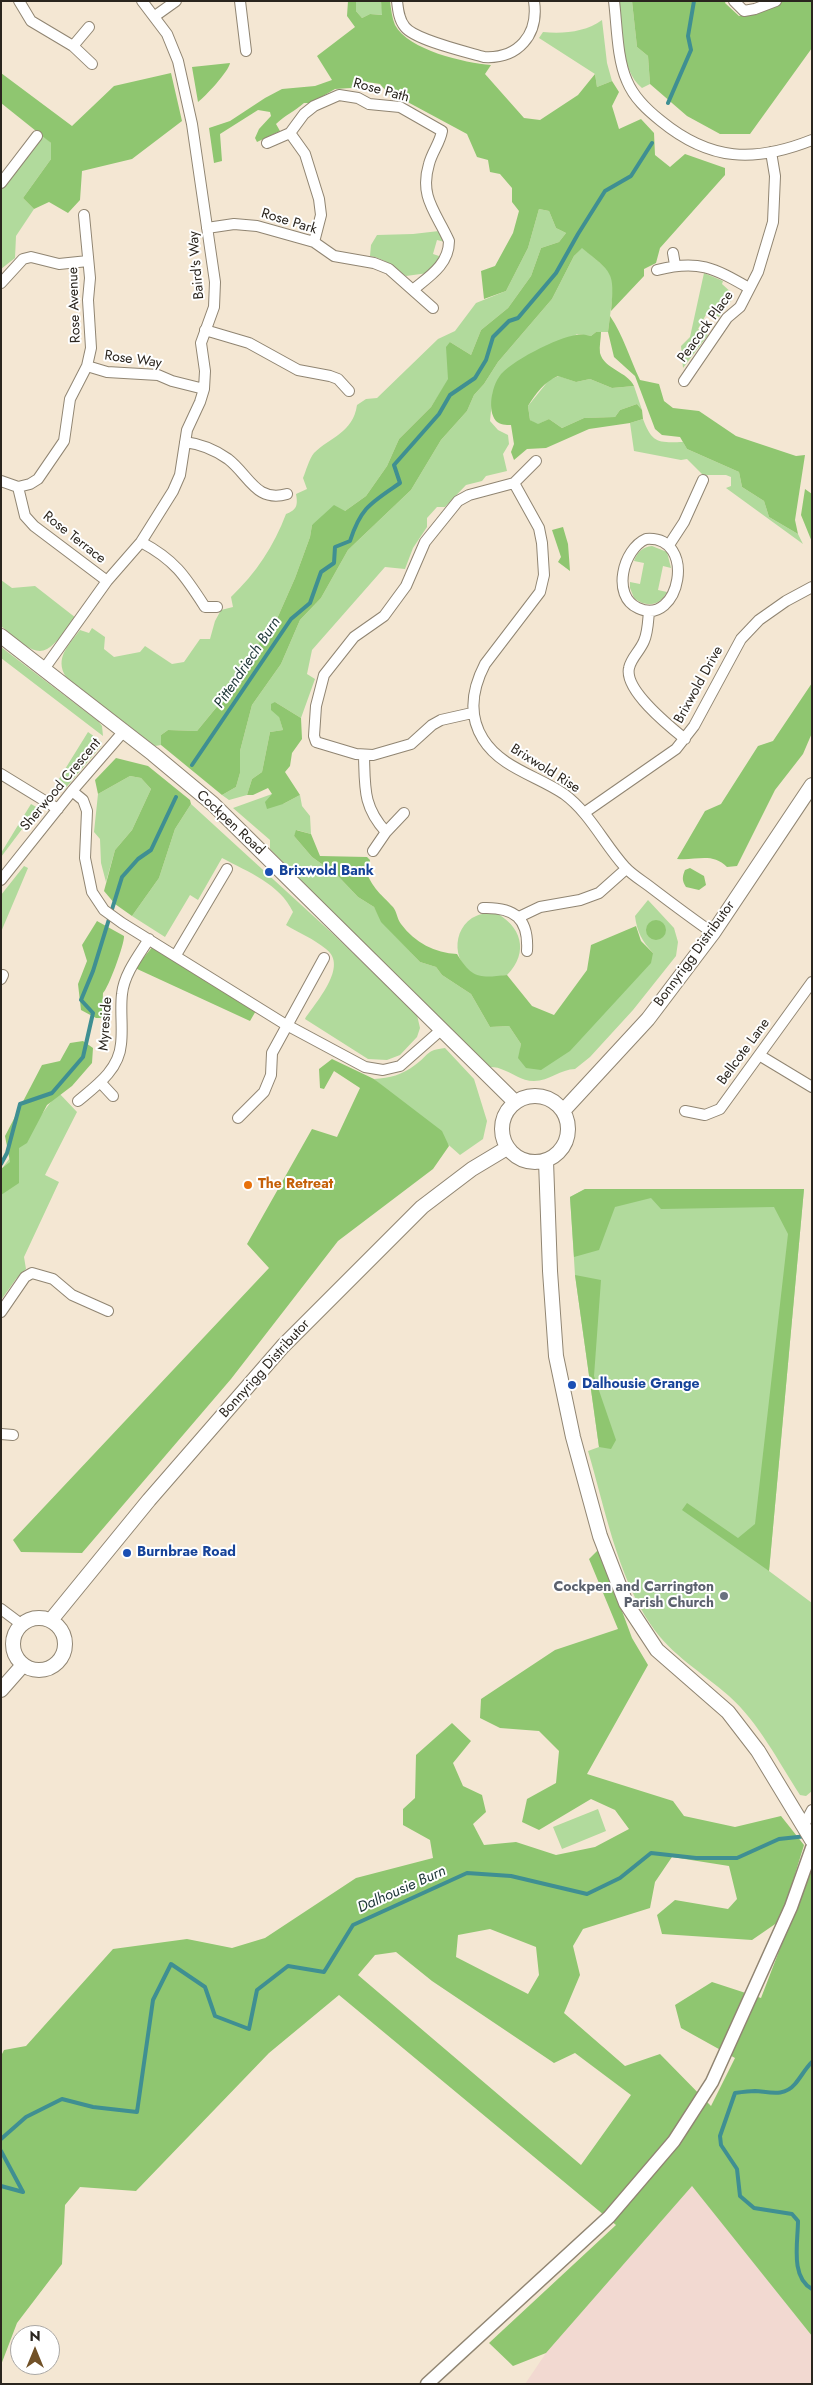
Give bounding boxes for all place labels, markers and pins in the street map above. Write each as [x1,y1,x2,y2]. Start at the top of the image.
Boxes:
place label: Brixwold Bank [279,864,374,880]
marker: Brixwold Bank [263,866,275,878]
place label: The Retreat [258,1177,333,1193]
marker: The Retreat [242,1179,254,1191]
place label: Dalhousie Grange [582,1377,700,1393]
marker: Dalhousie Grange [566,1379,578,1391]
place label: Burnbrae Road [137,1545,236,1561]
marker: Burnbrae Road [121,1547,133,1559]
place label: Cockpen and Carrington Parish Church [554,1580,714,1612]
marker: Cockpen and Carrington Parish Church [718,1590,730,1602]

